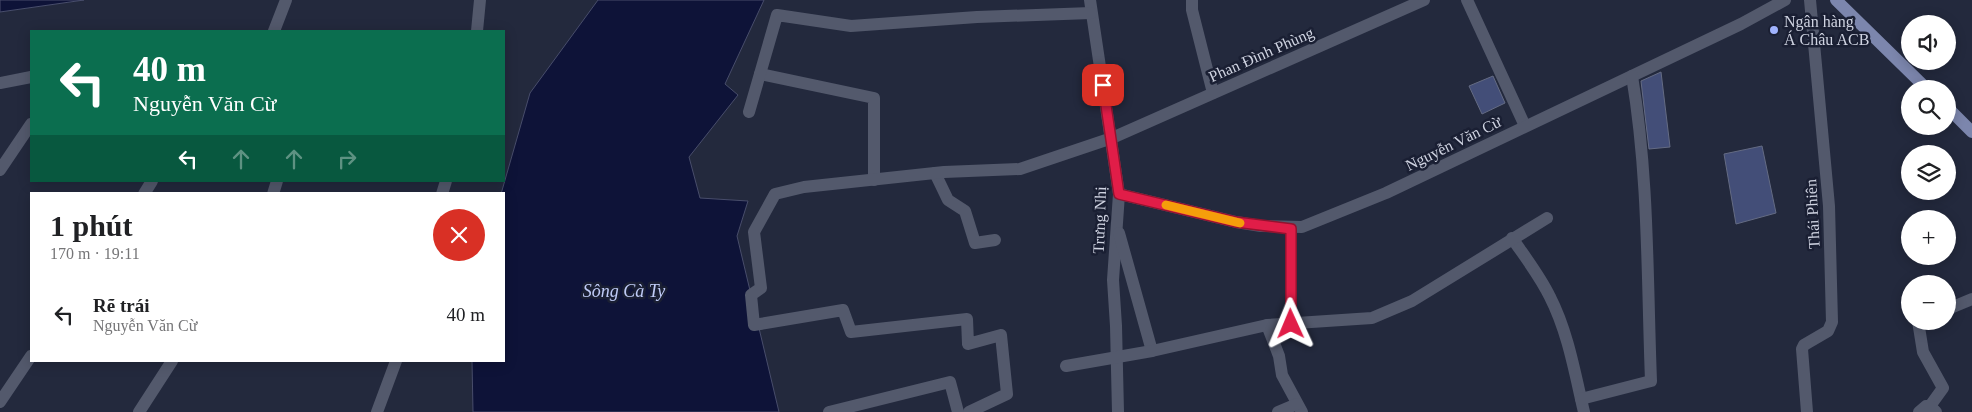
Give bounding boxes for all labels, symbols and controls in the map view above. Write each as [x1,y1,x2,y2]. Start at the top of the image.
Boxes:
place label: Ngân hàng Á Châu ACB [1784,13,1869,48]
map controls [1901,15,1956,330]
button: sound [1901,15,1956,70]
street label: Phan Đình Phùng [1206,24,1317,86]
marker: Ngân hàng Á Châu ACB [1768,24,1780,36]
icon: left [50,50,115,115]
text: 40 m [133,50,206,89]
pin [1082,64,1124,106]
icon: arrive [1089,71,1117,99]
button: search [1901,80,1956,135]
text: Nguyễn Văn Cừ [133,91,277,116]
street label: Nguyễn Văn Cừ [1403,112,1505,175]
icon: left [174,145,202,173]
icon: ahead [227,145,255,173]
icon: ahead [280,145,308,173]
icon: right [333,145,361,173]
button: layers [1901,145,1956,200]
street label: Thái Phiên [1802,179,1823,249]
street label: Trưng Nhị [1090,186,1110,254]
text: 1 phút [50,209,133,242]
button: close [433,209,485,261]
button: + [1901,210,1956,265]
text: 170 m · 19:11 [50,245,140,262]
button: − [1901,275,1956,330]
water label: Sông Cà Ty [583,281,665,301]
text: Rẽ trái [93,295,149,316]
position arrow [1264,297,1316,349]
icon: left [50,301,78,329]
text: 40 m [446,304,485,325]
text: Nguyễn Văn Cừ [93,317,197,334]

